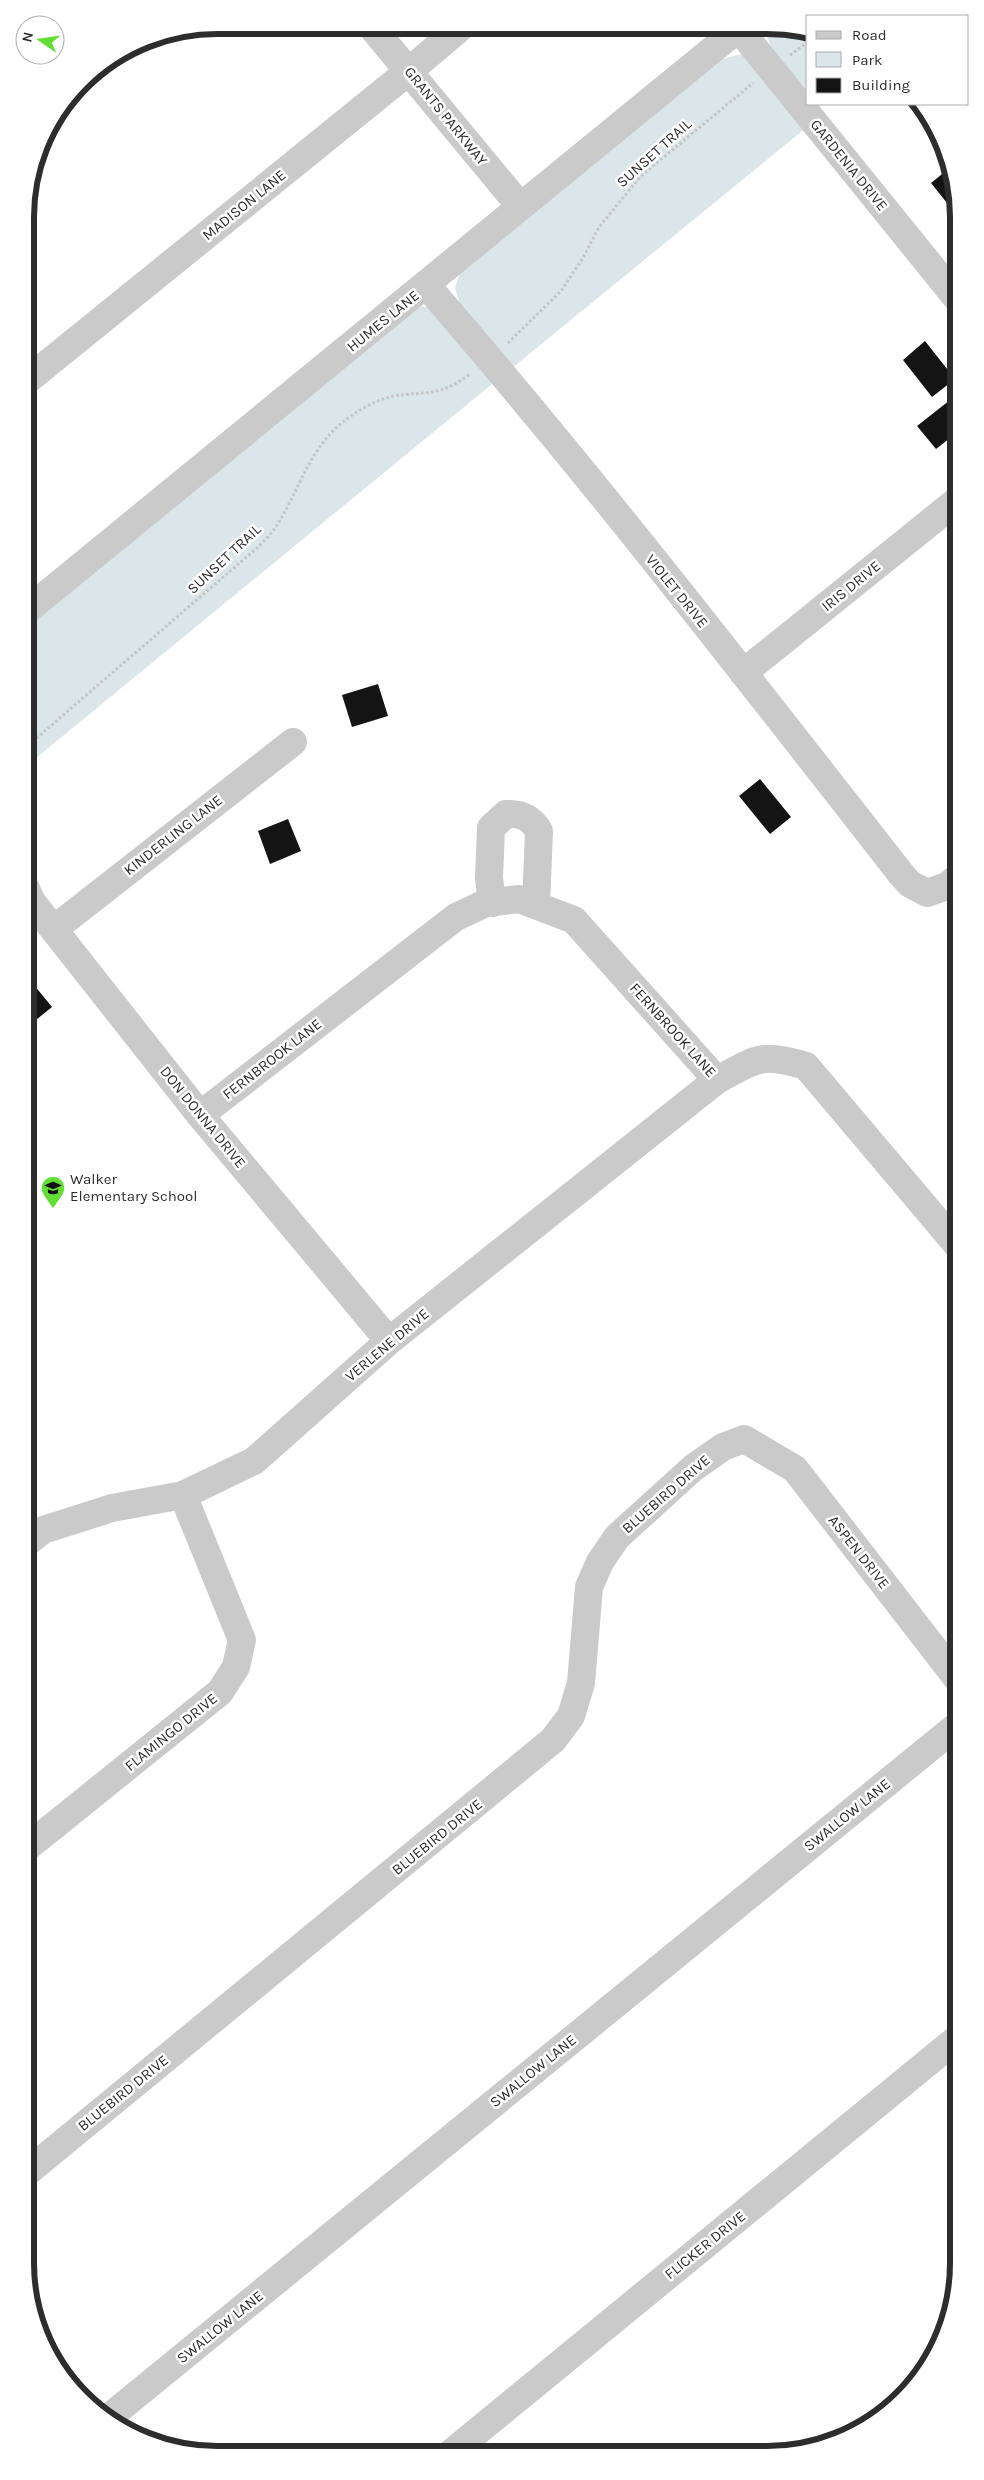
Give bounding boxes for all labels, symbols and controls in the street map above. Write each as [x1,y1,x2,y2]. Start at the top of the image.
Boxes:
north arrow [15,15,65,65]
legend [806,15,969,105]
text: Road [852,26,887,44]
text: N [18,30,37,44]
text: Park [852,51,882,69]
street label: GRANTS PARKWAY [401,63,492,170]
text: Building [852,76,910,94]
street label: SUNSET TRAIL [613,115,695,191]
street label: GARDENIA DRIVE [807,116,891,214]
street label: MADISON LANE [199,166,289,244]
street label: HUMES LANE [343,286,423,356]
street label: SUNSET TRAIL [183,520,265,598]
street label: VIOLET DRIVE [642,551,712,631]
street label: IRIS DRIVE [818,557,884,615]
street label: KINDERLING LANE [120,791,226,879]
street label: FERNBROOK LANE [626,979,720,1081]
street label: FERNBROOK LANE [219,1015,325,1103]
street label: DON DONNA DRIVE [156,1062,250,1172]
place label: Walker Elementary School [70,1170,197,1205]
school or university icon: Walker Elementary School [40,1175,66,1209]
street label: VERLENE DRIVE [341,1305,433,1385]
street label: BLUEBIRD DRIVE [618,1451,714,1537]
street label: ASPEN DRIVE [825,1512,893,1592]
street label: FLAMINGO DRIVE [121,1689,221,1775]
street label: SWALLOW LANE [800,1775,894,1855]
street label: BLUEBIRD DRIVE [388,1795,486,1879]
street label: SWALLOW LANE [486,2031,580,2111]
street label: BLUEBIRD DRIVE [74,2051,172,2135]
street label: FLICKER DRIVE [661,2207,749,2283]
street label: SWALLOW LANE [173,2287,267,2367]

